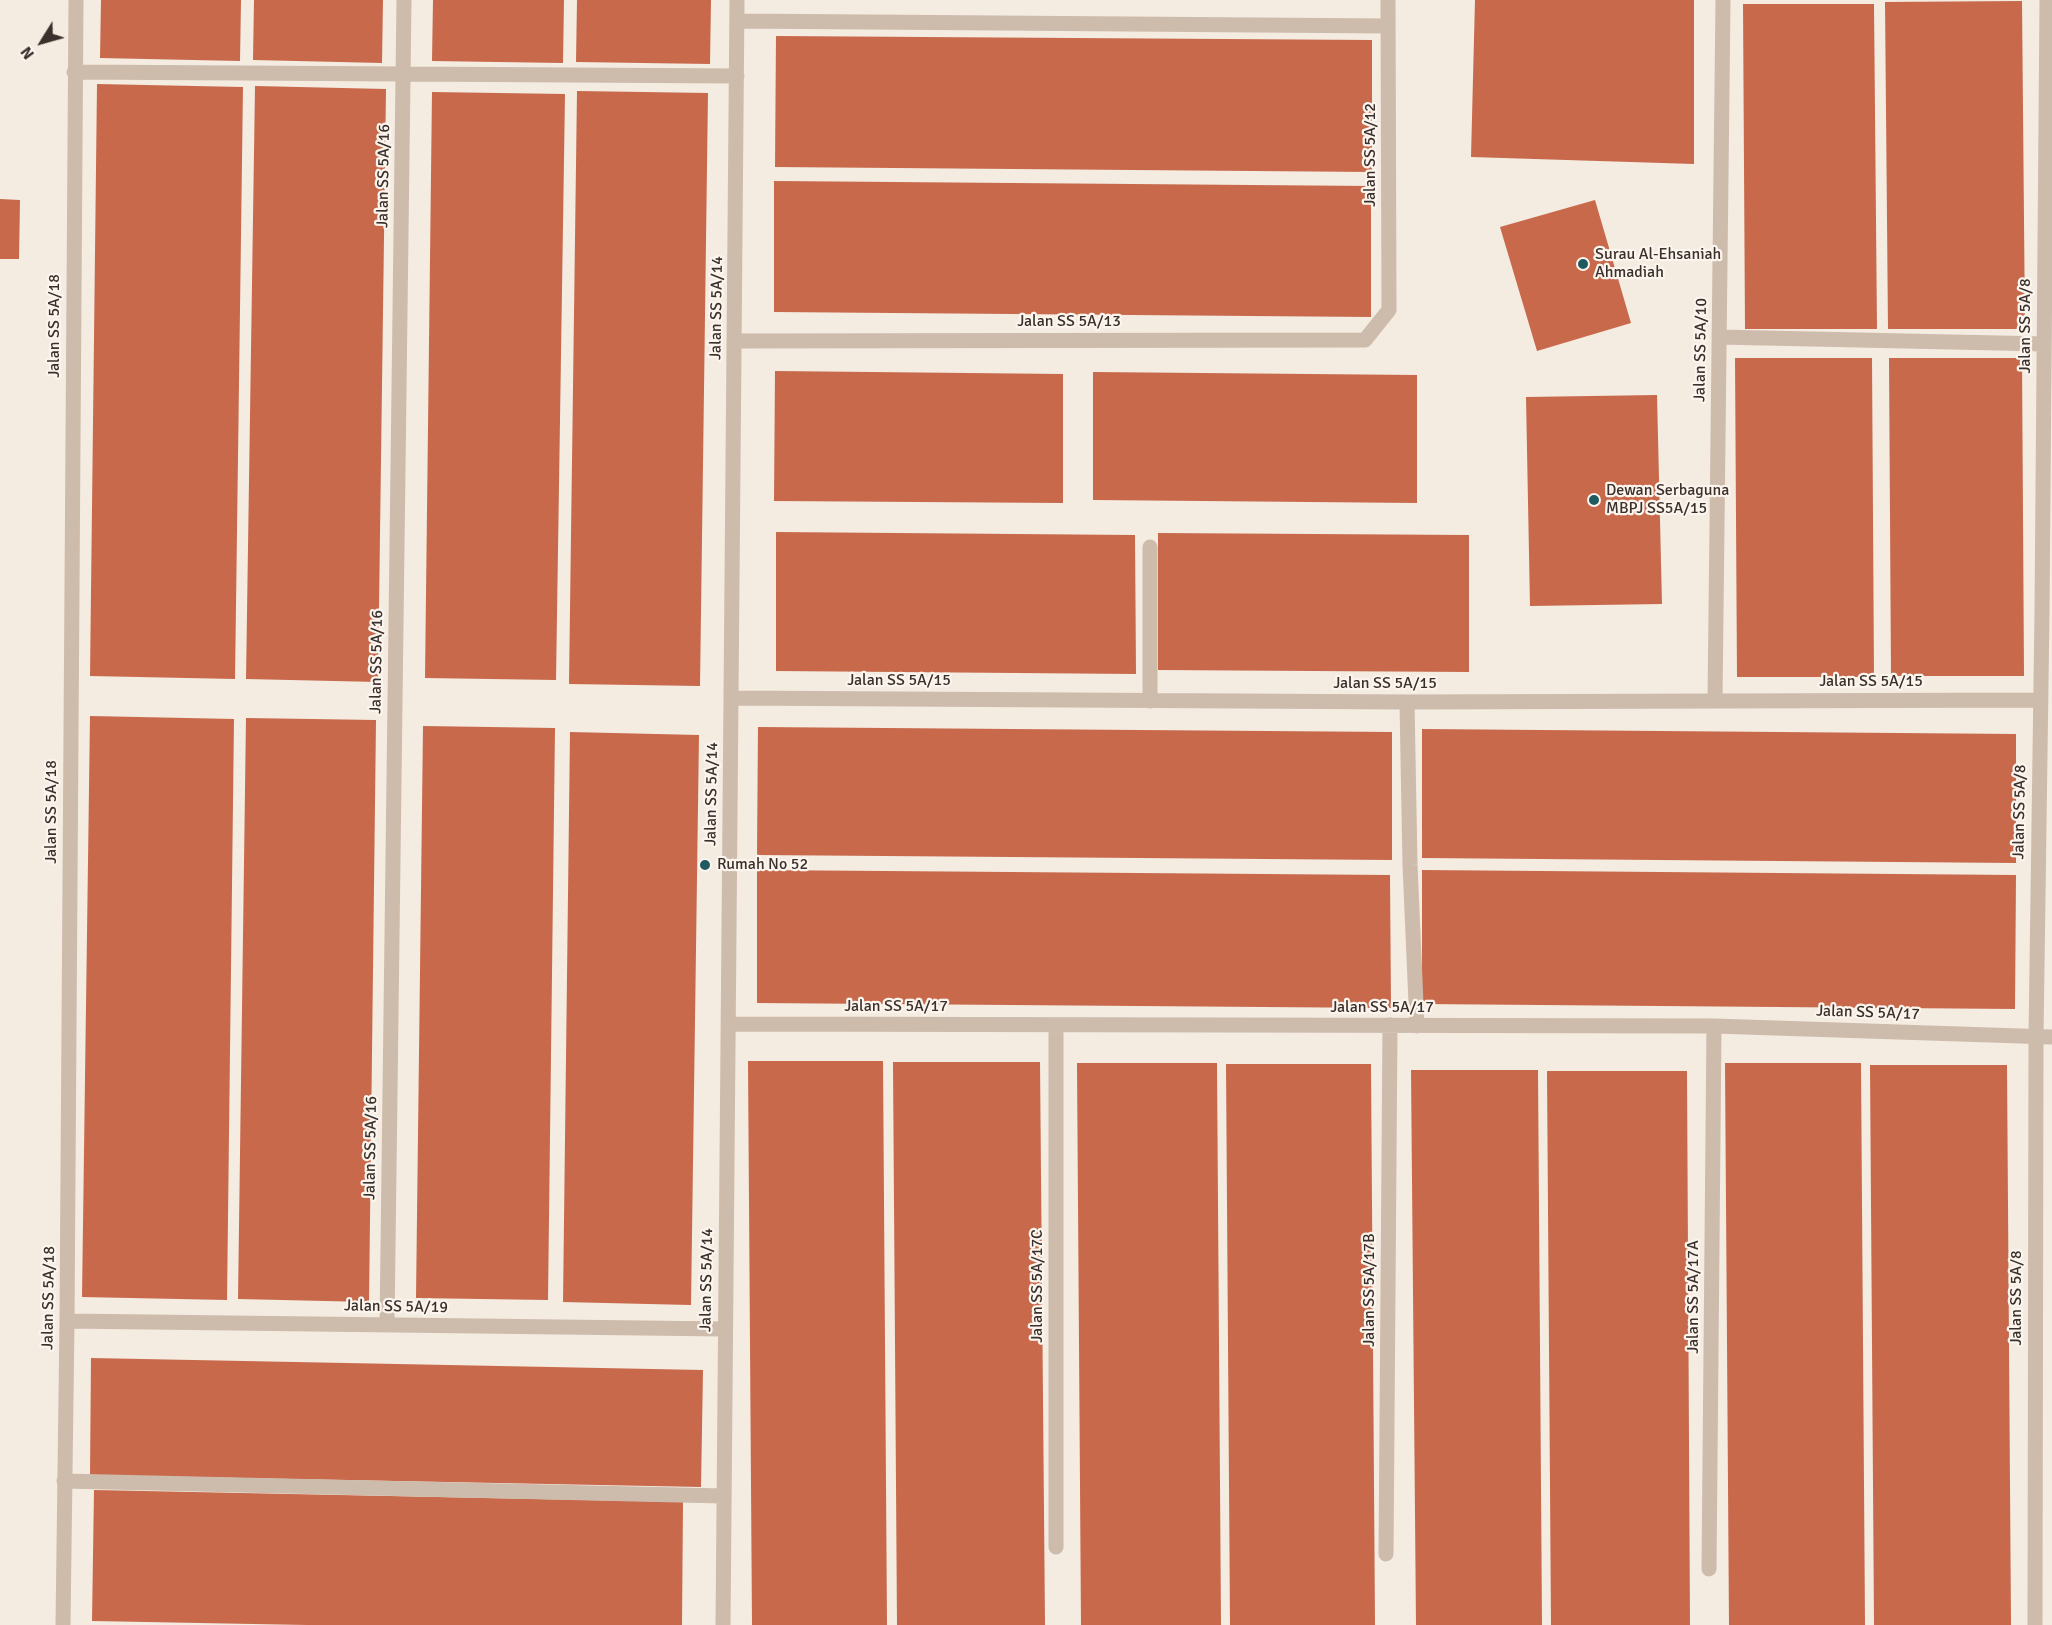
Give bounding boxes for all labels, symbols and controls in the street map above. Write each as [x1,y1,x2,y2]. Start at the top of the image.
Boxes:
north arrow [12,12,72,72]
text: N [16,42,39,63]
street label: Jalan SS 5A/12 [1361,103,1381,207]
street label: Jalan SS 5A/16 [373,124,395,228]
place label: Surau Al-Ehsaniah Ahmadiah [1595,245,1721,283]
street label: Jalan SS 5A/14 [706,256,728,360]
marker: Surau Al-Ehsaniah Ahmadiah [1576,257,1590,271]
street label: Jalan SS 5A/18 [45,274,65,378]
street label: Jalan SS 5A/8 [2016,278,2036,374]
street label: Jalan SS 5A/10 [1690,298,1712,402]
street label: Jalan SS 5A/13 [1017,312,1121,332]
place label: Dewan Serbaguna MBPJ SS5A/15 [1606,481,1729,519]
marker: Dewan Serbaguna MBPJ SS5A/15 [1587,493,1601,507]
street label: Jalan SS 5A/16 [366,610,388,714]
street label: Jalan SS 5A/15 [847,671,951,691]
street label: Jalan SS 5A/15 [1819,672,1923,692]
street label: Jalan SS 5A/15 [1333,674,1437,694]
street label: Jalan SS 5A/14 [701,742,723,846]
street label: Jalan SS 5A/18 [42,760,62,864]
street label: Jalan SS 5A/8 [2010,764,2030,860]
place label: Rumah No 52 [717,855,808,875]
marker: Rumah No 52 [698,858,712,872]
street label: Jalan SS 5A/17 [844,997,948,1017]
street label: Jalan SS 5A/17 [1330,998,1434,1018]
street label: Jalan SS 5A/17 [1816,1002,1920,1024]
street label: Jalan SS 5A/16 [360,1096,382,1200]
street label: Jalan SS 5A/14 [696,1228,718,1332]
street label: Jalan SS 5A/17C [1028,1229,1048,1343]
street label: Jalan SS 5A/17B [1360,1233,1380,1347]
street label: Jalan SS 5A/17A [1684,1240,1704,1354]
street label: Jalan SS 5A/18 [38,1246,60,1350]
street label: Jalan SS 5A/8 [2007,1250,2027,1346]
street label: Jalan SS 5A/19 [344,1296,448,1318]

